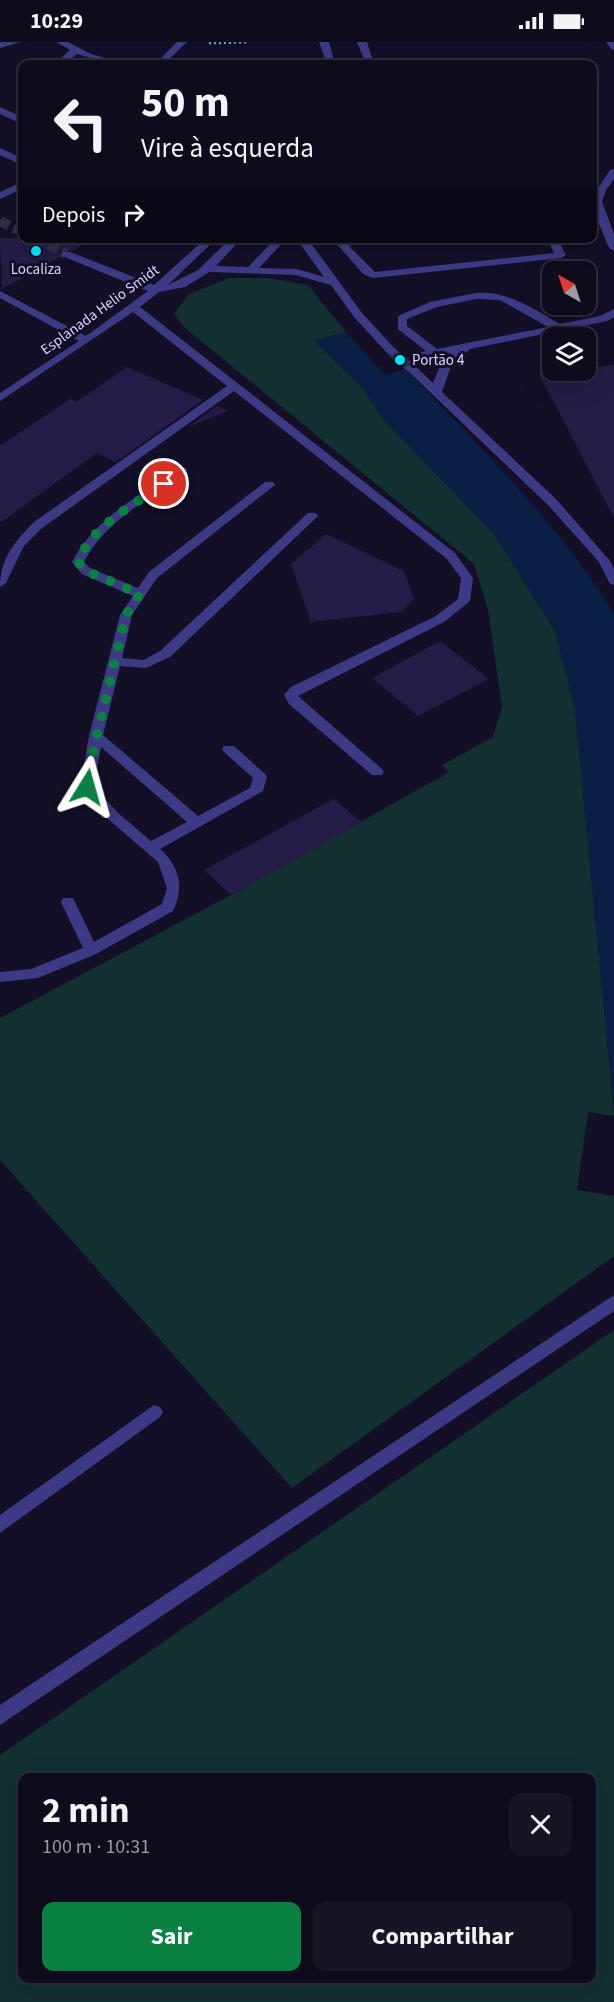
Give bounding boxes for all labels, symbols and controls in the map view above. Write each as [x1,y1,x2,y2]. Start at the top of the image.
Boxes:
text: 10:29 [30,5,83,37]
text: 50 m [141,73,230,133]
icon: left [42,84,120,162]
text: Vire à esquerda [141,129,314,168]
icon: right [117,198,150,231]
text: Depois [42,199,105,231]
marker: Localiza [29,244,43,258]
place label: Localiza [11,259,61,280]
street label: Esplanada Helio Smidt [36,260,164,360]
north arrow [542,261,596,315]
map controls [542,261,596,381]
button: layers [542,327,596,381]
place label: Portão 4 [412,350,465,371]
marker: Portão 4 [393,353,407,367]
pin [138,458,189,509]
icon: arrive [147,467,180,500]
position arrow [55,755,119,819]
text: 2 min [42,1785,130,1836]
button: close [509,1793,572,1856]
text: 100 m · 10:31 [42,1833,150,1861]
button: Sair [42,1902,301,1971]
button: Compartilhar [313,1902,572,1971]

